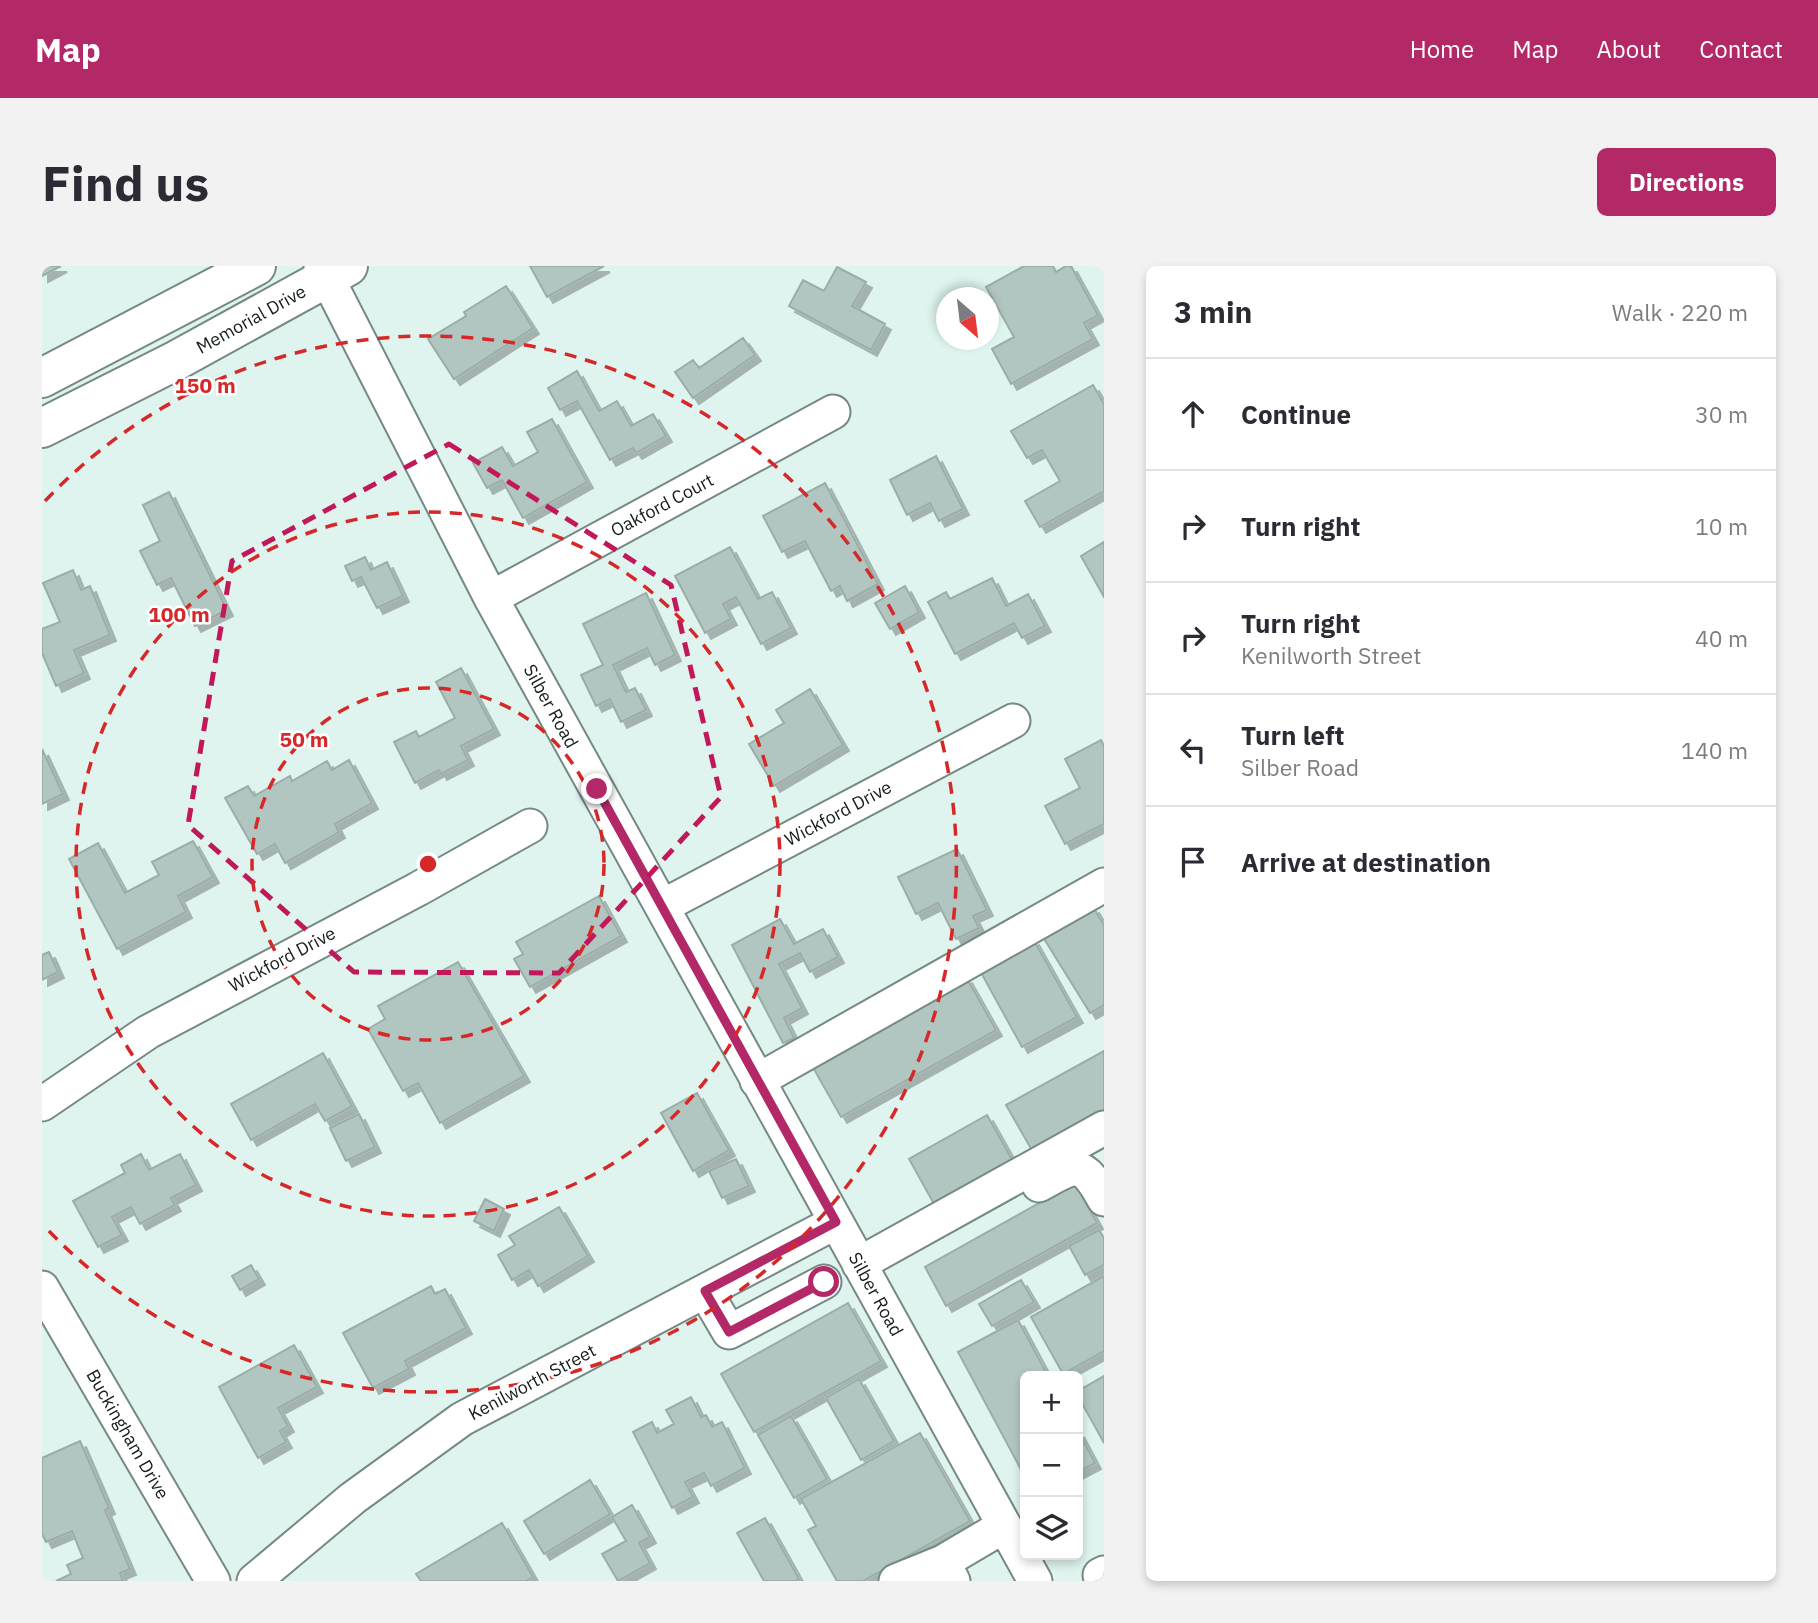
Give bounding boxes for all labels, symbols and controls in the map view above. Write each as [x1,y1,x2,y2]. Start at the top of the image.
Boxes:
text: Map [35,28,101,71]
text: Home [1410,33,1474,65]
text: Map [1512,33,1558,65]
text: About [1596,33,1661,65]
text: Contact [1699,33,1783,65]
button: Directions [1597,148,1776,216]
text: Find us [42,151,209,214]
street label: Memorial Drive [192,279,310,359]
north arrow [936,287,999,350]
text: 3 min [1174,292,1252,331]
text: Walk · 220 m [1612,297,1748,327]
text: 150 m [174,371,236,399]
icon: ahead [1174,395,1212,433]
text: Continue [1241,397,1351,431]
text: 30 m [1695,399,1748,429]
street label: Oakford Court [607,468,717,542]
icon: right [1174,507,1212,545]
text: Turn right [1241,509,1360,543]
text: 10 m [1695,511,1748,541]
text: 100 m [148,600,210,628]
text: Turn right [1241,606,1360,640]
icon: right [1174,619,1212,657]
text: 40 m [1695,623,1748,653]
text: Kenilworth Street [1241,640,1421,670]
street label: Silber Road [519,660,583,752]
text: Turn left [1241,718,1344,752]
text: 50 m [280,725,328,753]
icon: left [1174,731,1212,769]
text: 140 m [1681,735,1748,765]
text: Silber Road [1241,752,1359,782]
route end [581,773,612,804]
street label: Wickford Drive [781,775,896,851]
icon: arrive [1174,843,1212,881]
text: Arrive at destination [1241,845,1491,879]
centre of rings [416,852,440,876]
street label: Wickford Drive [225,921,340,997]
street label: Silber Road [844,1248,908,1340]
route start [808,1266,839,1297]
street label: Kenilworth Street [464,1339,600,1425]
street label: Buckingham Drive [81,1365,175,1503]
map controls [1020,1371,1083,1560]
button: + [1020,1371,1083,1434]
button: − [1020,1434,1083,1497]
button: layers [1020,1497,1083,1560]

